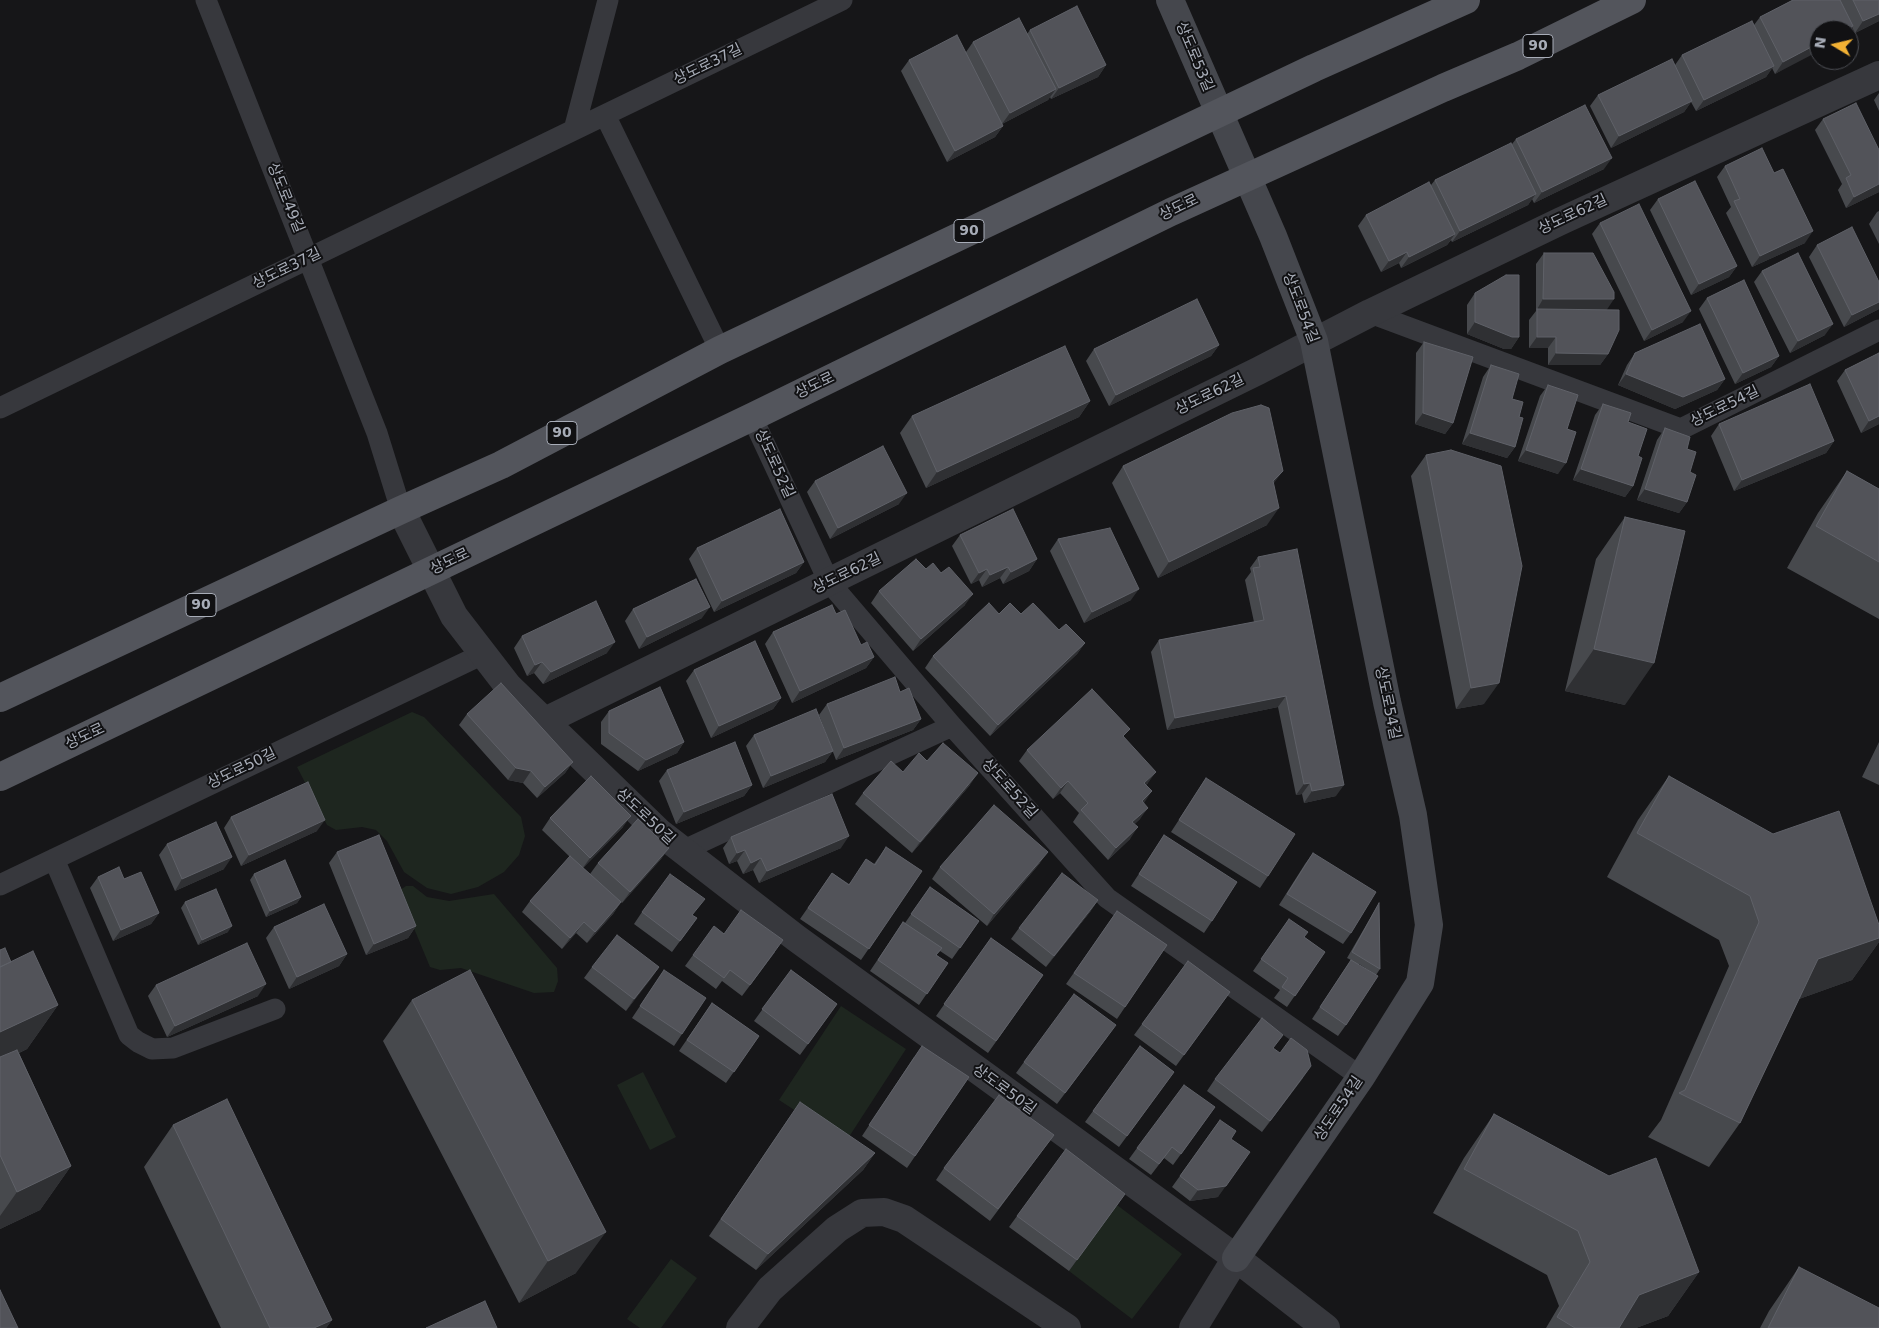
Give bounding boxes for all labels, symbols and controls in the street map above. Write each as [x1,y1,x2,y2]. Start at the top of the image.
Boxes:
street label: 상도로53길 [1171,19,1217,95]
north arrow [1809,20,1859,70]
road number: 90 [1523,34,1553,58]
text: N [1811,36,1829,50]
street label: 상도로37길 [671,41,745,89]
street label: 상도로49길 [263,160,307,236]
street label: 상도로 [1156,191,1202,225]
street label: 상도로62길 [1536,191,1610,239]
road number: 90 [954,220,984,242]
street label: 상도로37길 [250,245,324,293]
street label: 상도로54길 [1278,270,1322,346]
street label: 상도로 [792,369,838,403]
street label: 상도로62길 [1173,371,1247,419]
street label: 상도로54길 [1688,383,1762,431]
road number: 90 [547,422,577,444]
street label: 상도로52길 [750,427,798,501]
street label: 상도로 [427,545,473,579]
street label: 상도로62길 [810,550,884,598]
road number: 90 [186,594,216,616]
street label: 상도로54길 [1370,665,1404,741]
street label: 상도로 [62,720,108,754]
street label: 상도로50길 [205,745,279,793]
street label: 상도로52길 [977,755,1041,823]
street label: 상도로50길 [612,785,678,849]
street label: 상도로50길 [969,1061,1039,1119]
street label: 상도로54길 [1311,1073,1367,1145]

